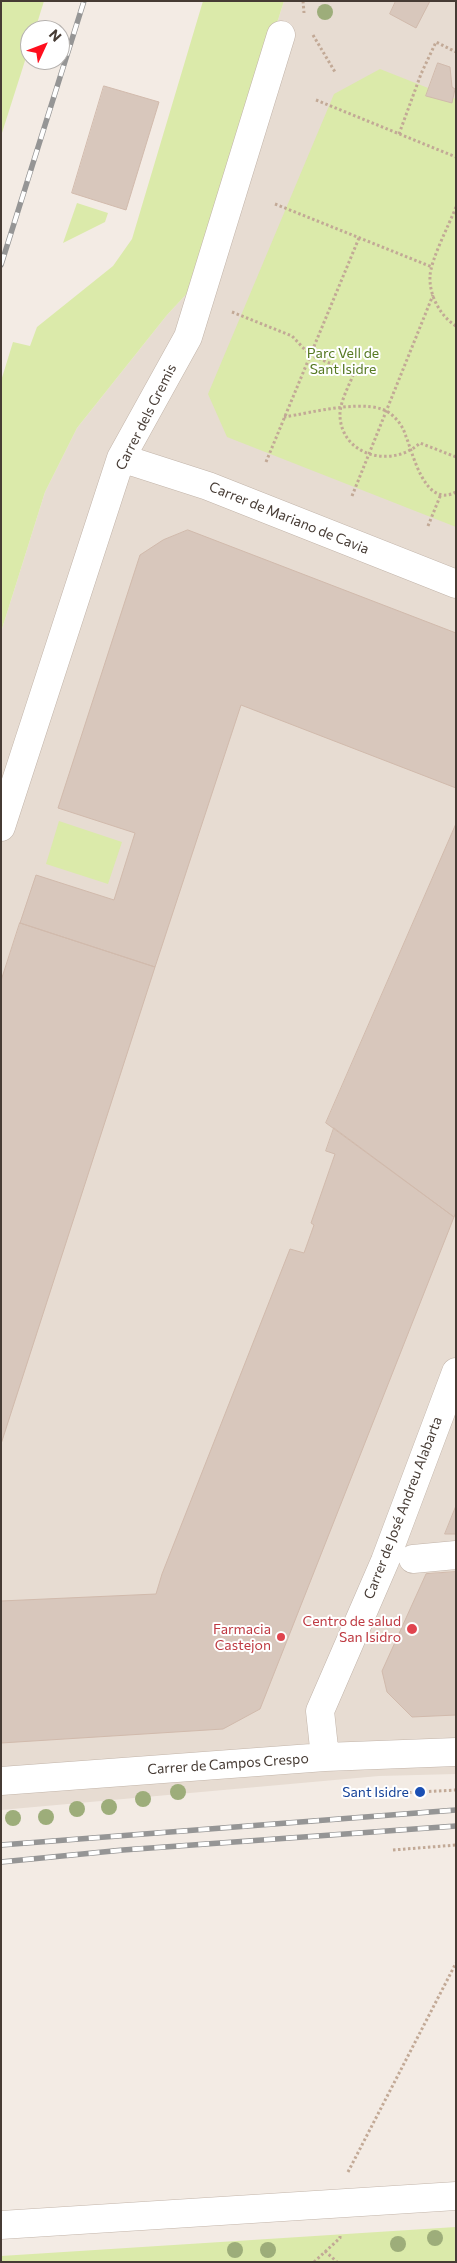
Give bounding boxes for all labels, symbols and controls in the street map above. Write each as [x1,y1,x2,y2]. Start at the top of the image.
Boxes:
north arrow [20,20,70,70]
text: N [46,25,65,45]
park label: Parc Vell de Sant Isidre [307,345,379,378]
street label: Carrer dels Gremis [112,361,180,473]
street label: Carrer de Mariano de Cavia [207,478,371,558]
street label: Carrer de José Andreu Alabarta [360,1414,446,1602]
place label: Centro de salud San Isidro [303,1613,401,1645]
place label: Farmacia Castejon [213,1621,271,1654]
marker: Centro de salud San Isidro [405,1622,419,1636]
marker: Farmacia Castejon [275,1631,287,1643]
street label: Carrer de Campos Crespo [147,1750,309,1778]
place label: Sant Isidre [342,1784,409,1800]
marker: Sant Isidre [413,1785,427,1799]

